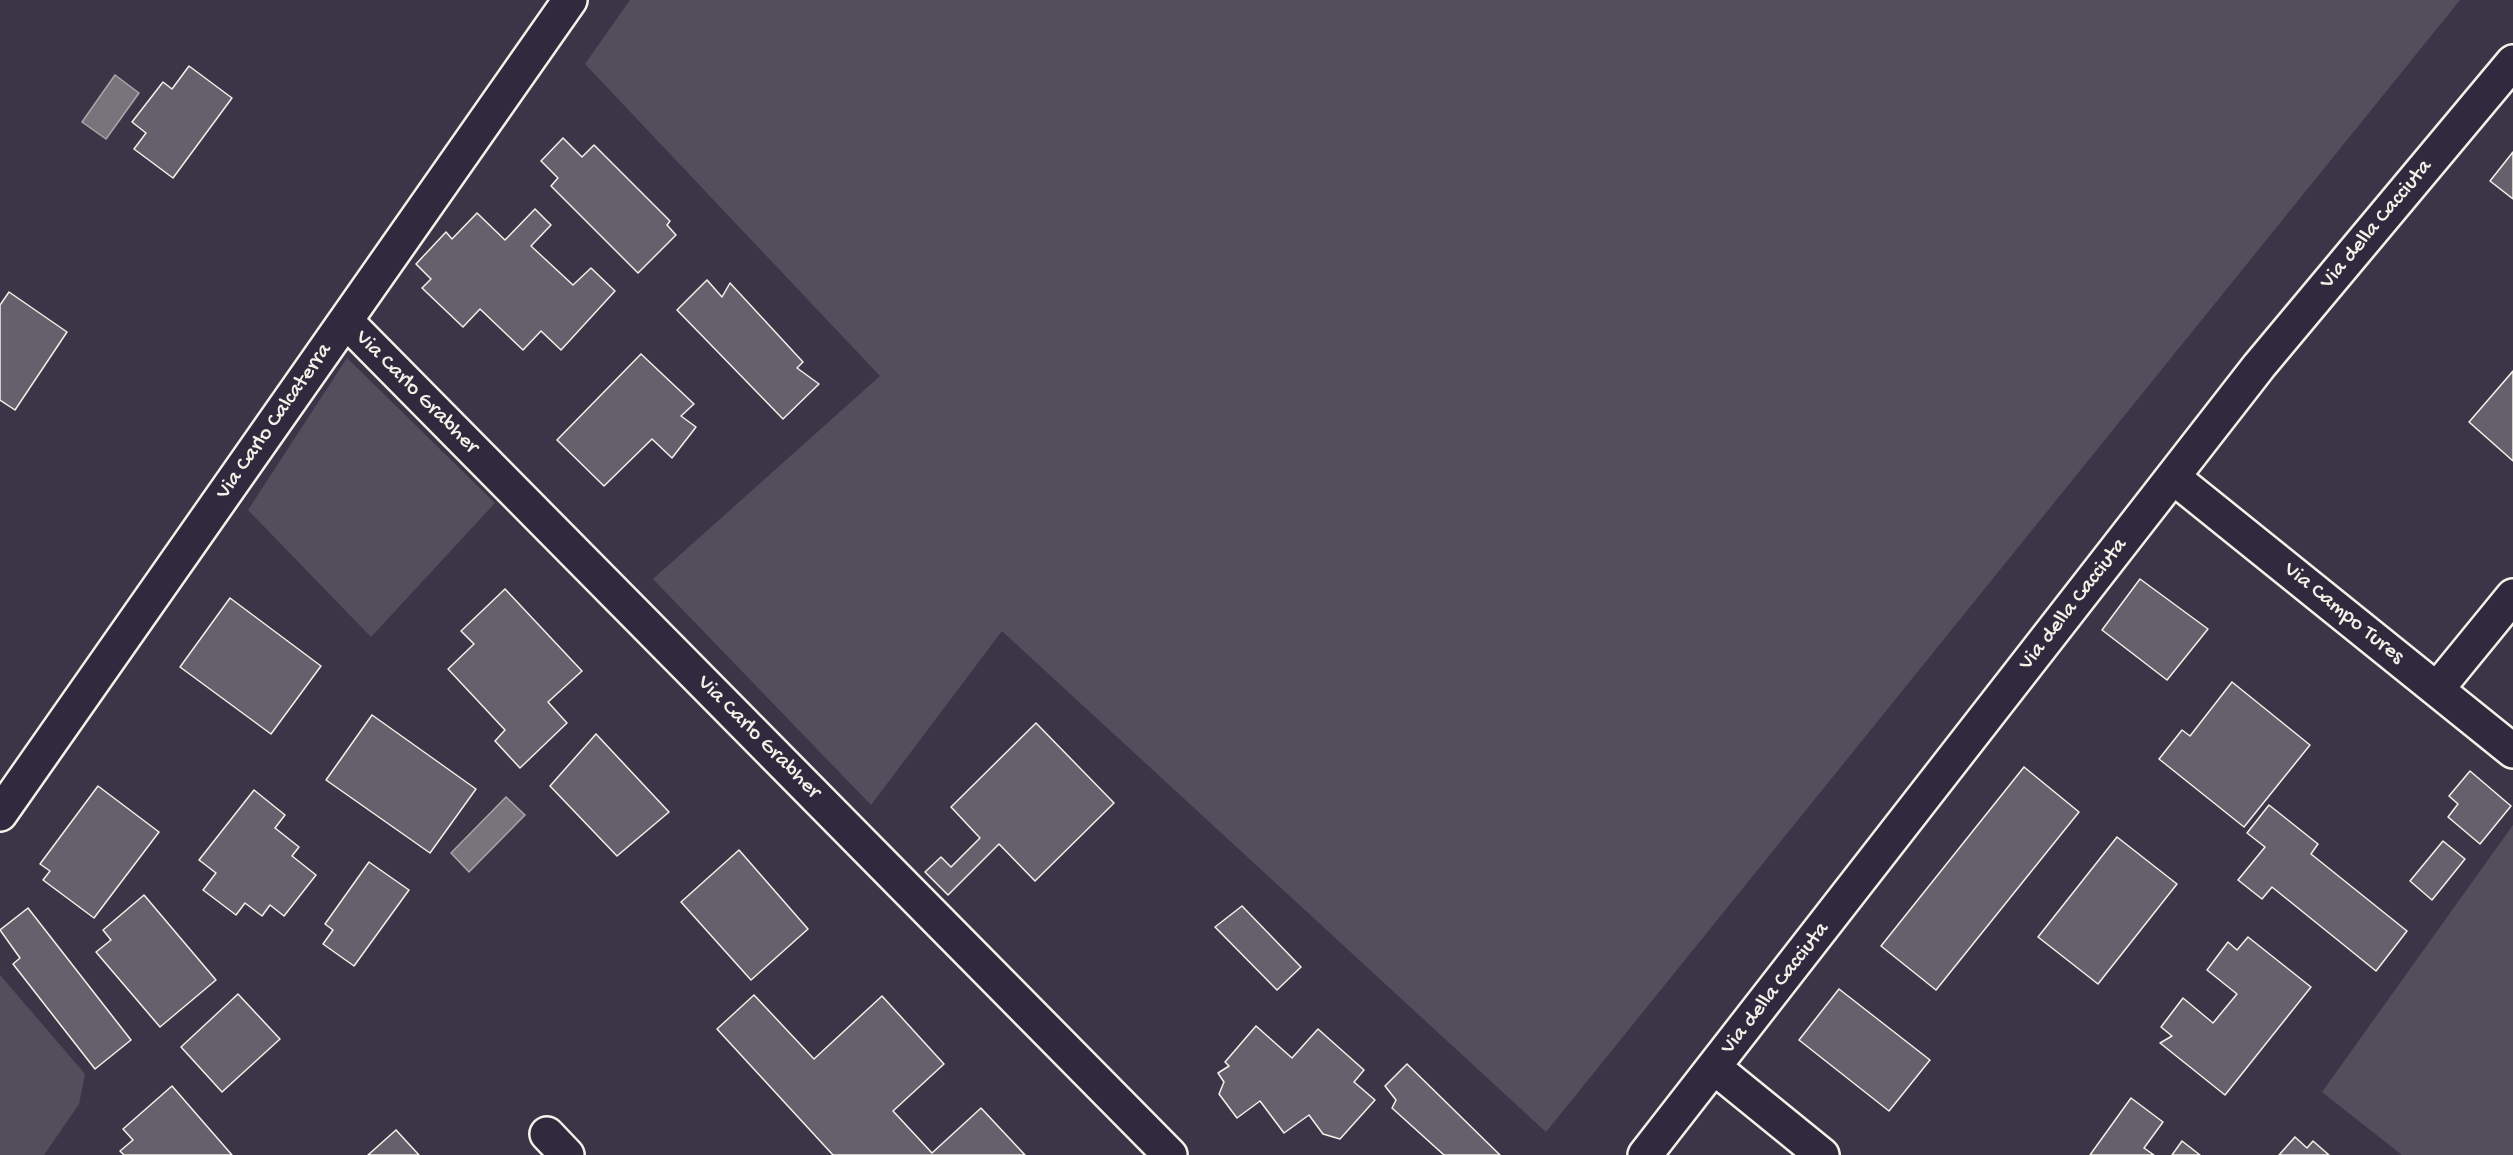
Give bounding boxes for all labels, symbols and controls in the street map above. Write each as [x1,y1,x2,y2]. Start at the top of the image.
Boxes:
street label: Via della Cacciuta [2315,155,2439,295]
street label: Via Carlo Grabher [349,326,483,460]
street label: Via Carlo Calcaterra [211,339,339,505]
street label: Via della Cacciuta [2014,533,2134,677]
street label: Via Campo Tures [2277,557,2409,671]
street label: Via Carlo Grabher [691,671,825,805]
street label: Via della Cacciuta [1716,917,1836,1061]

